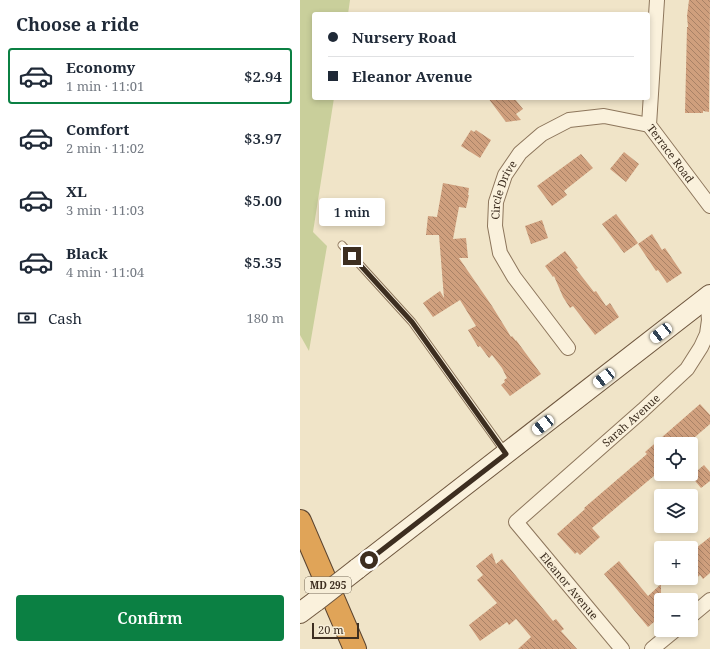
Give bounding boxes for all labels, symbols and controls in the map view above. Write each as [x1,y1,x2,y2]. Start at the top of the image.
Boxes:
text: Choose a ride [16,12,139,36]
text: Nursery Road [352,27,457,47]
text: Economy [66,57,135,77]
icon: car [18,58,54,94]
text: $2.94 [244,66,282,86]
text: Eleanor Avenue [352,66,472,86]
text: 1 min · 11:01 [66,77,144,95]
text: Comfort [66,119,129,139]
icon: car [18,120,54,156]
street label: Terrace Road [644,121,698,186]
text: $3.97 [244,128,282,148]
text: 2 min · 11:02 [66,139,144,157]
street label: Circle Drive [487,157,520,220]
text: XL [66,181,87,201]
icon: car [18,182,54,218]
text: $5.00 [244,190,282,210]
callout: 1 min [319,198,385,226]
text: 3 min · 11:03 [66,201,144,219]
text: 1 min [334,203,370,221]
text: Black [66,243,108,263]
icon: car [18,244,54,280]
route end [343,247,361,265]
text: $5.35 [244,252,282,272]
text: 4 min · 11:04 [66,263,144,281]
icon: cash [16,307,38,329]
text: Cash [48,308,82,328]
text: 180 m [247,309,284,327]
car [648,321,674,345]
car [591,366,617,390]
street label: Sarah Avenue [599,390,663,450]
car [530,413,556,437]
map controls [654,437,698,637]
button: locate [654,437,698,481]
button: layers [654,489,698,533]
button: + [654,541,698,585]
street label: Eleanor Avenue [537,549,602,622]
route start [360,551,378,569]
road number: MD 295 [305,577,351,593]
button: − [654,593,698,637]
button: Confirm [16,595,284,641]
scale bar [312,621,359,640]
text: 20 m [318,622,344,637]

